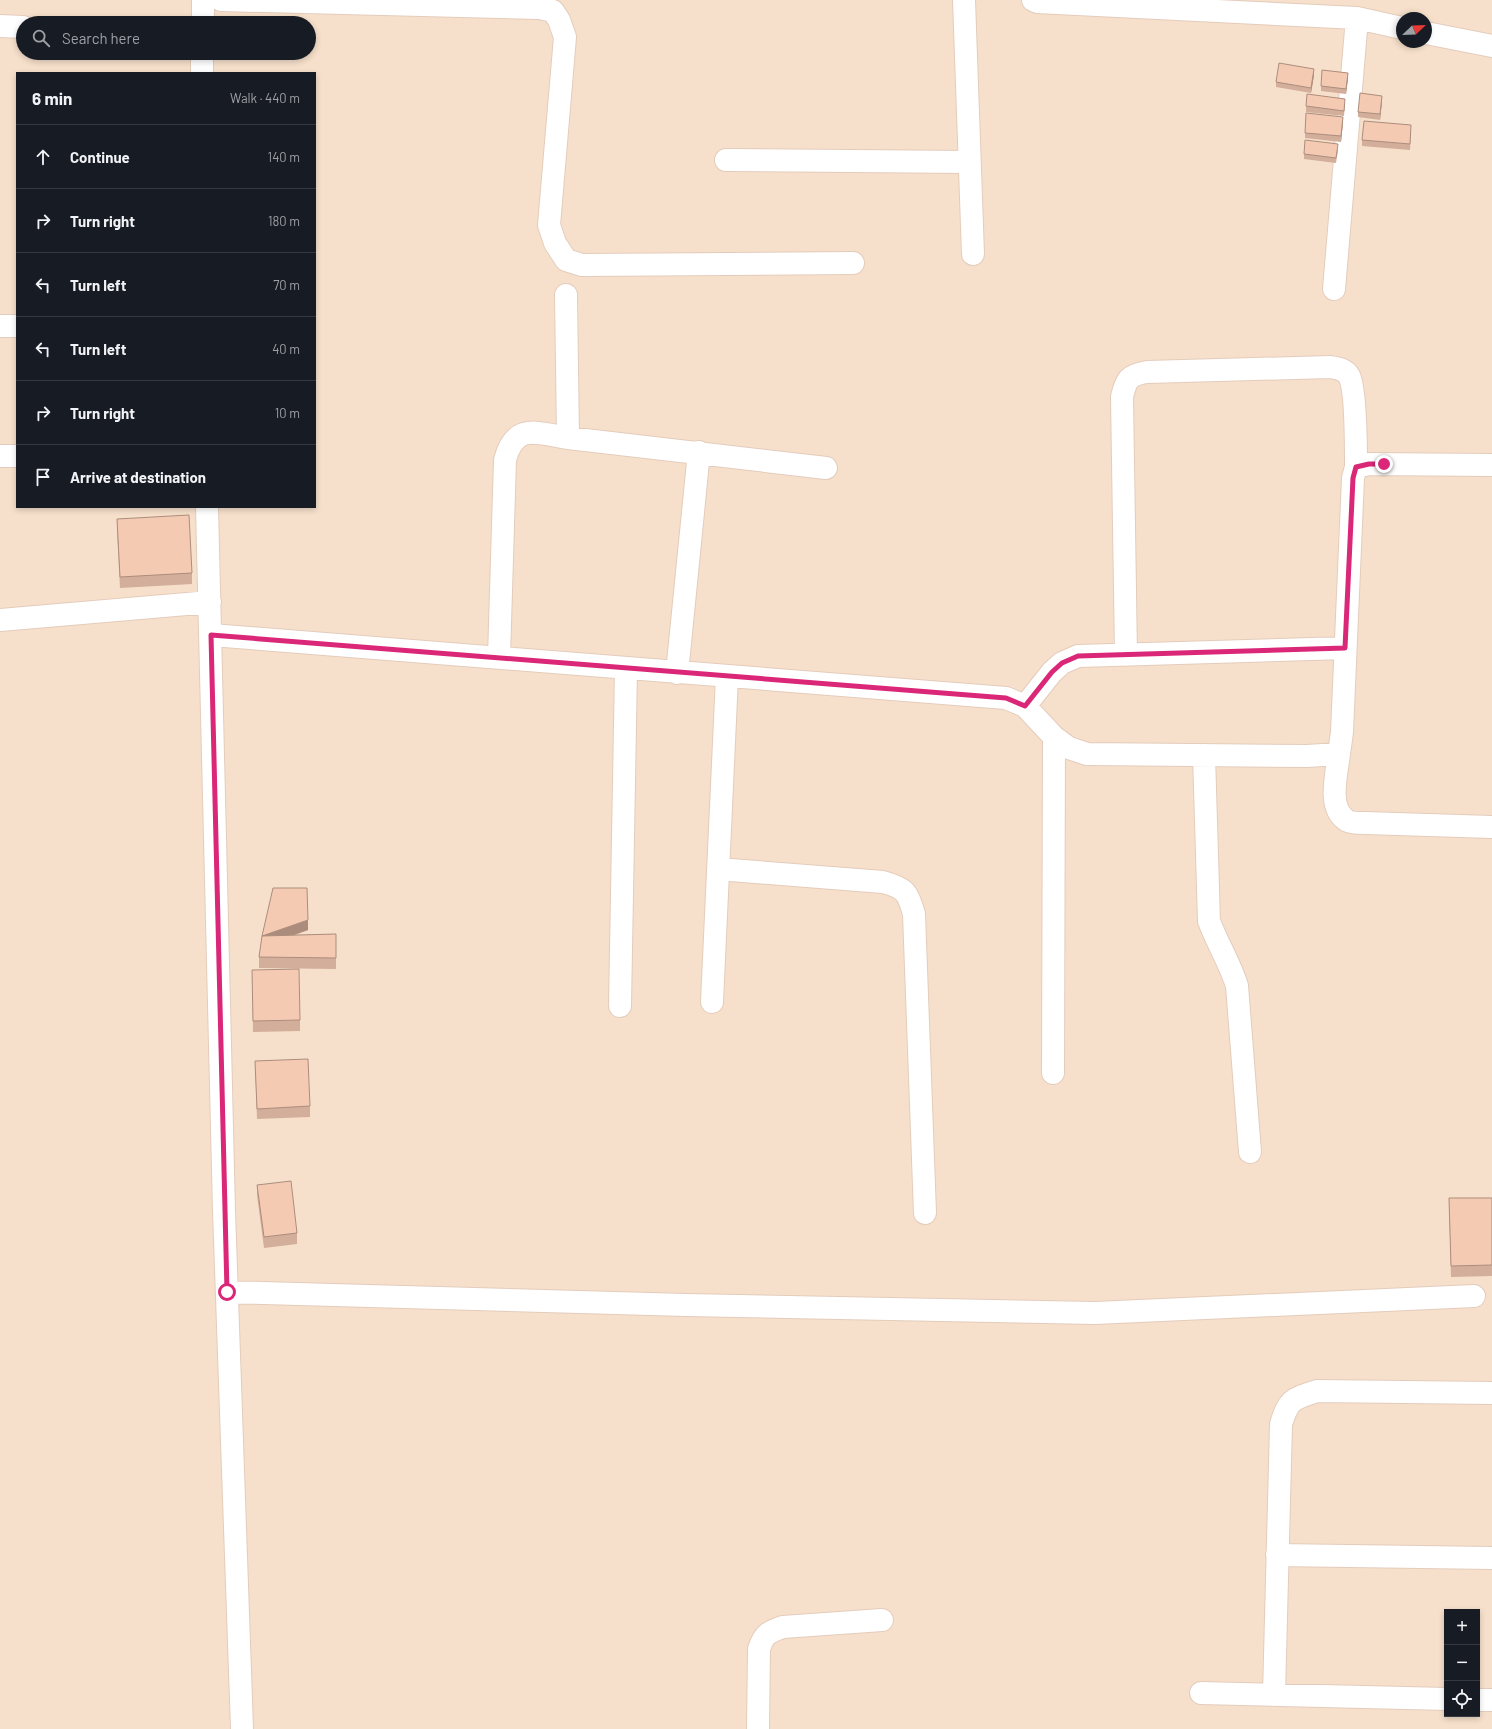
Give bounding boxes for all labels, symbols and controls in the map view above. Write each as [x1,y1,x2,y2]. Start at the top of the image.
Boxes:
north arrow [1396,12,1432,48]
search box [16,16,316,60]
icon: search [30,27,52,49]
text: Search here [62,29,140,47]
text: 6 min [32,88,72,108]
text: Walk · 440 m [230,90,300,106]
icon: ahead [32,146,54,168]
text: Continue [70,148,130,166]
text: 140 m [268,149,300,165]
icon: right [32,210,54,232]
text: Turn right [70,212,135,230]
text: 180 m [268,213,300,229]
icon: left [32,274,54,296]
text: Turn left [70,276,126,294]
text: 70 m [273,277,300,293]
icon: left [32,338,54,360]
text: Turn left [70,340,126,358]
text: 40 m [272,341,300,357]
icon: right [32,402,54,424]
text: Turn right [70,404,135,422]
text: 10 m [275,405,300,421]
route end [1375,455,1393,473]
icon: arrive [32,466,54,488]
text: Arrive at destination [70,468,206,486]
route start [218,1283,236,1301]
map controls [1444,1609,1480,1717]
button: + [1444,1609,1480,1645]
button: − [1444,1645,1480,1681]
button: locate [1444,1681,1480,1717]

